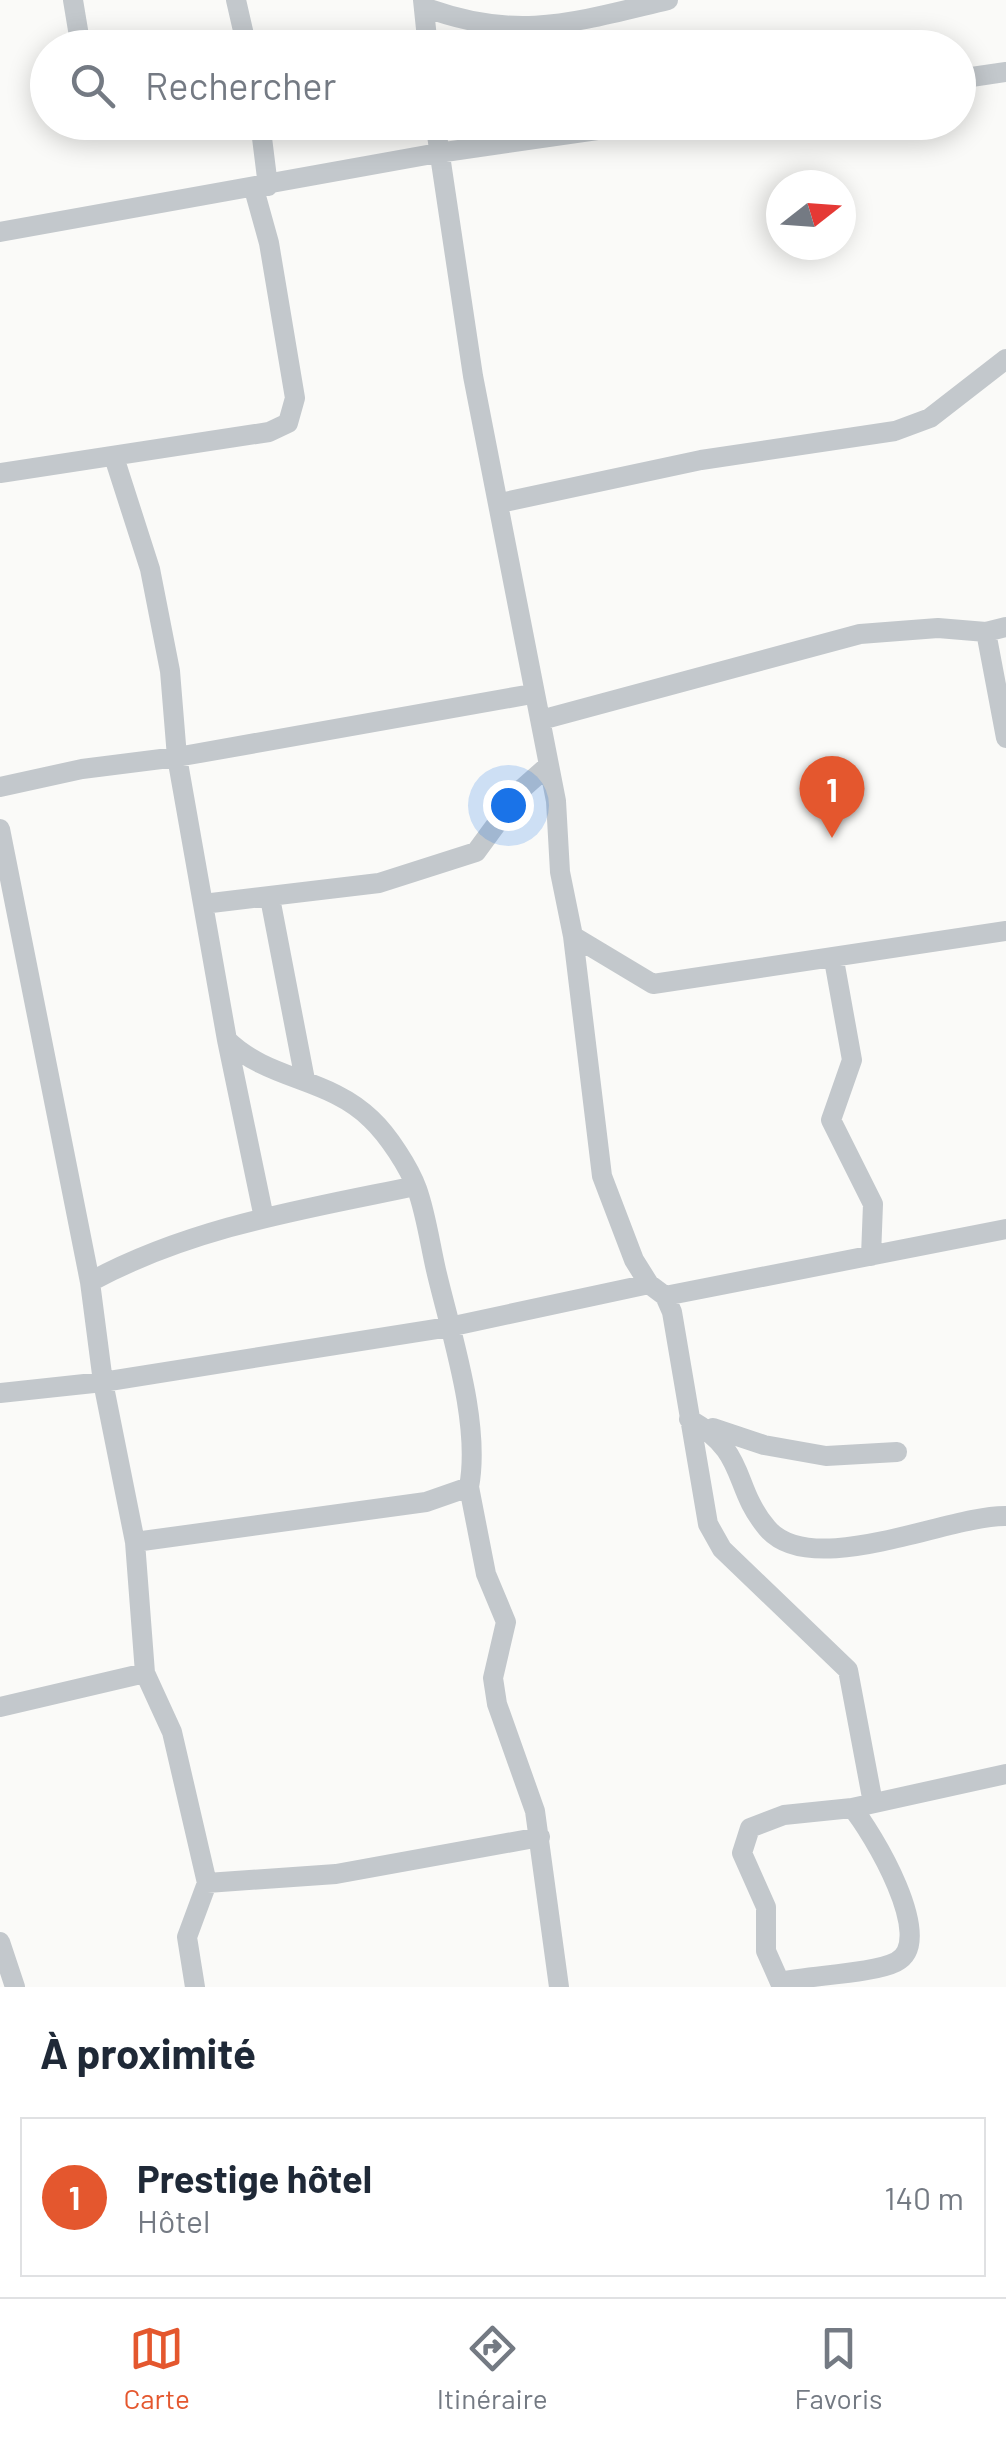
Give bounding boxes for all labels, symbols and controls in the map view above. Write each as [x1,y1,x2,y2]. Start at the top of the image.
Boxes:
search box [30,30,976,140]
icon: search [65,58,120,113]
text: Rechercher [145,62,336,108]
north arrow [766,170,856,260]
pin: 1 [800,756,864,838]
your location [483,780,534,831]
text: À proximité [40,2027,256,2077]
text: Prestige hôtel [137,2155,372,2201]
text: 1 [69,2178,80,2216]
text: 140 m [884,2178,964,2216]
text: Hôtel [137,2201,210,2239]
tab: Carte [123,2321,190,2415]
tab: Itinéraire [437,2321,548,2415]
tab: Favoris [795,2321,883,2415]

